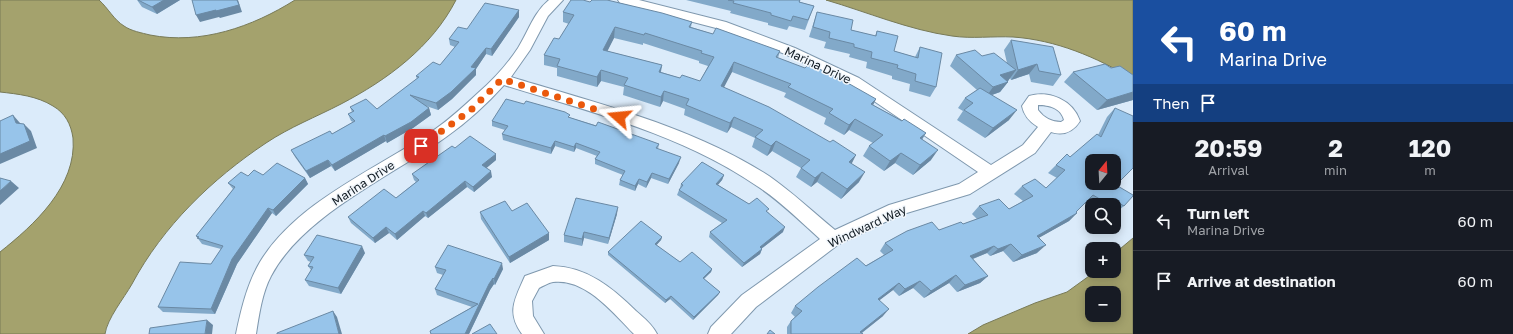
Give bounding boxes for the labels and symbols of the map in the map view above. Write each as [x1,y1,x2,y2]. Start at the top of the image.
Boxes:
street label: Marina Drive [782,43,854,87]
position arrow [598,96,640,138]
pin [404,129,438,163]
north arrow [1085,154,1121,190]
street label: Marina Drive [329,157,397,209]
street label: Windward Way [825,201,909,251]

